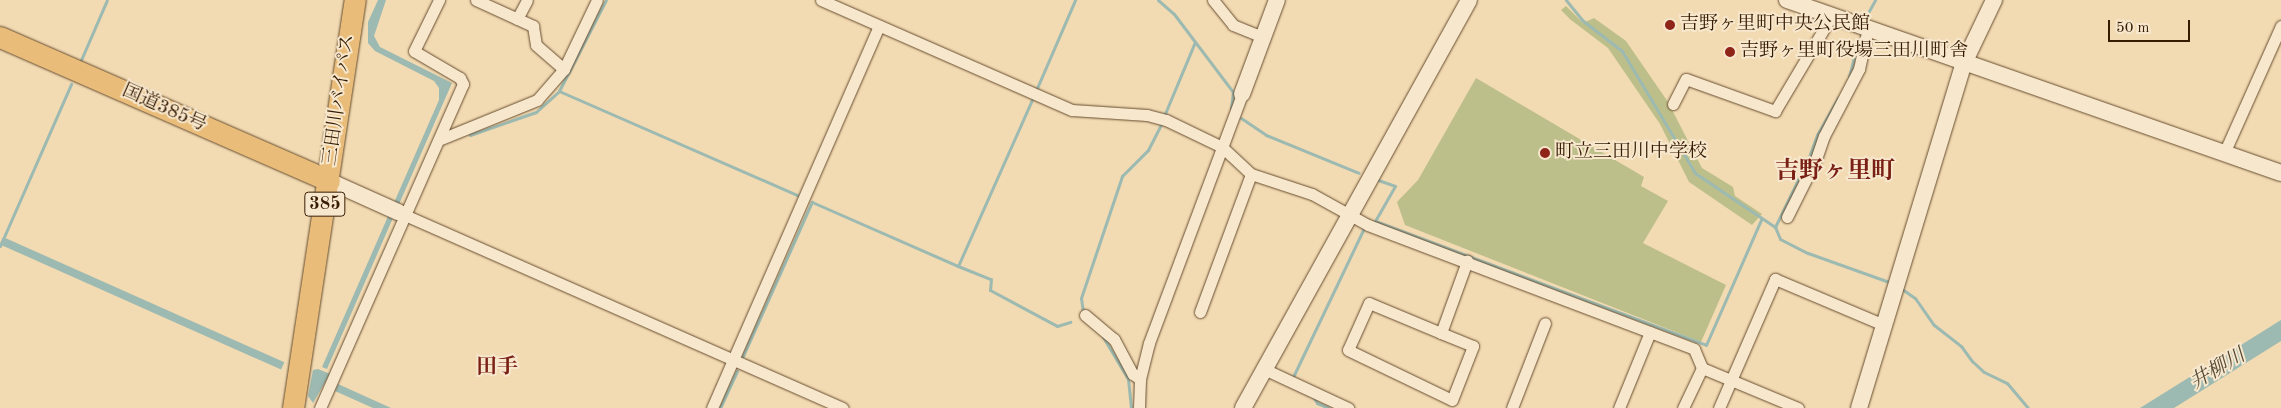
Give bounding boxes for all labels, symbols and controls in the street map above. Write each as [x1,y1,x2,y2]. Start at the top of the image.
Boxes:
scale bar [2111,10,2194,42]
place label: 吉野ヶ里町中央公民館 [1680,14,1870,36]
marker: 吉野ヶ里町中央公民館 [1664,19,1676,31]
text: 50 m [2116,21,2150,36]
street label: 三田川バイパス [319,33,361,167]
place label: 吉野ヶ里町役場三田川町舎 [1740,41,1968,63]
marker: 吉野ヶ里町役場三田川町舎 [1724,46,1736,58]
street label: 国道385号 [118,80,210,138]
place label: 町立三田川中学校 [1555,142,1707,164]
marker: 町立三田川中学校 [1539,147,1551,159]
district label: 吉野ヶ里町 [1775,159,1895,187]
road number: 385 [304,188,346,220]
water label: 井柳川 [2186,344,2250,396]
district label: 田手 [476,355,518,381]

